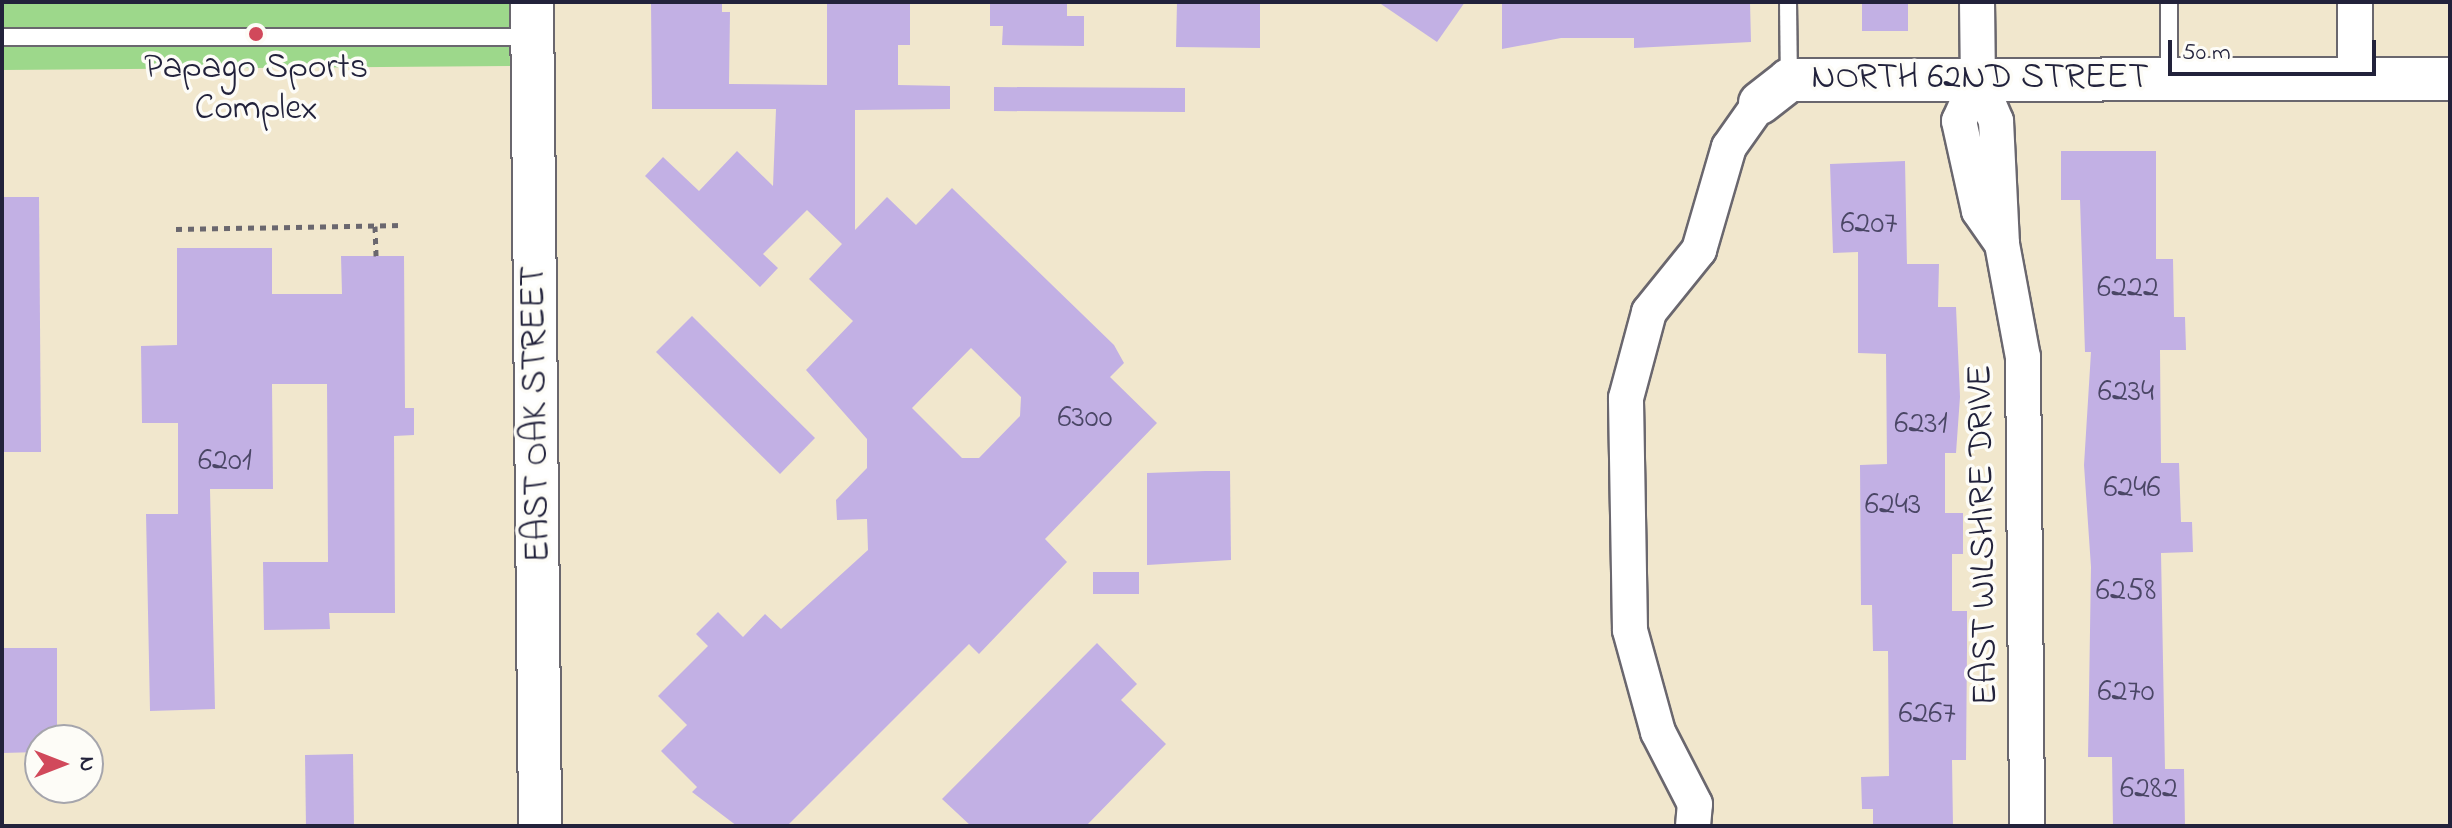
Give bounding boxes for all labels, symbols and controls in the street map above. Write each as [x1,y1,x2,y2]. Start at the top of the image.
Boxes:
scale bar [2172,24,2380,74]
marker: Papago Sports Complex [247,25,265,43]
text: 50 m [2182,36,2231,71]
place label: Papago Sports Complex [144,46,368,131]
street label: NORTH 62ND STREET [1811,57,2149,101]
house number: 6207 [1841,206,1897,244]
street label: EAST OAK STREET [513,265,561,563]
house number: 6222 [2097,270,2159,308]
street label: EAST WILSHIRE DRIVE [1959,364,2009,706]
house number: 6234 [2098,374,2154,412]
house number: 6300 [1058,400,1112,438]
house number: 6231 [1894,406,1948,444]
house number: 6201 [198,443,252,481]
house number: 6246 [2103,470,2161,508]
house number: 6243 [1865,487,1921,525]
house number: 6258 [2096,573,2156,611]
house number: 6270 [2098,674,2154,712]
house number: 6267 [1898,696,1956,734]
north arrow [24,724,104,804]
text: N [70,757,102,771]
house number: 6282 [2120,771,2178,809]

